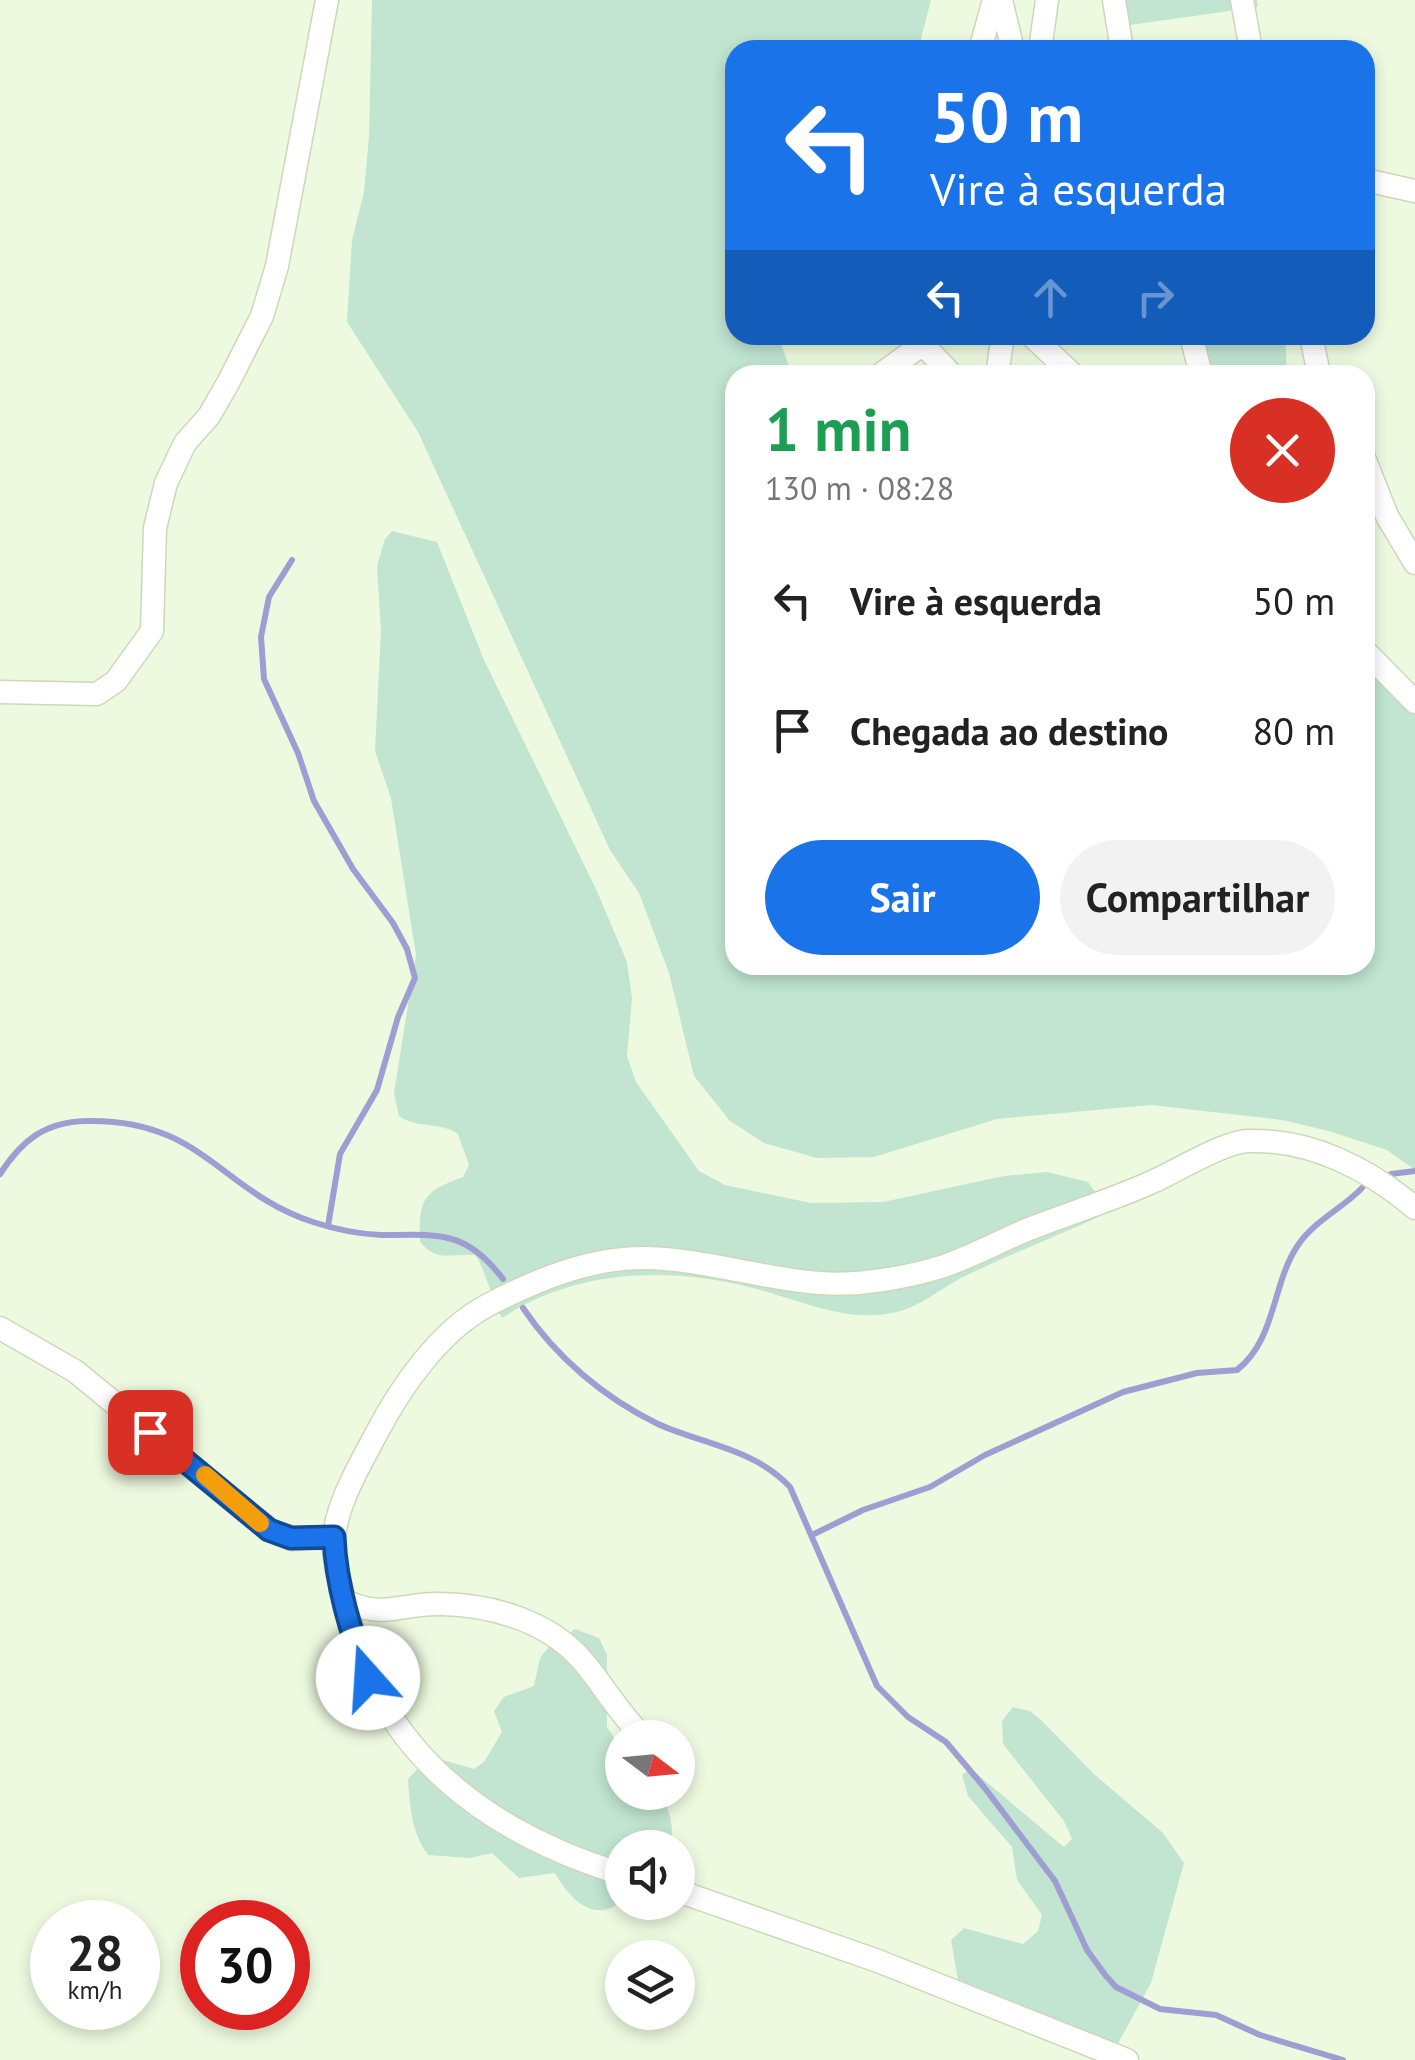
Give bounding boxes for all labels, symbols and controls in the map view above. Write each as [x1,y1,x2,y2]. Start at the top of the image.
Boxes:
text: 50 m [930,71,1083,161]
icon: left [765,80,895,210]
text: Vire à esquerda [930,159,1227,217]
icon: left [918,270,973,325]
icon: ahead [1023,270,1078,325]
icon: right [1128,270,1183,325]
text: 1 min [765,390,911,468]
button: close [1230,398,1335,503]
text: 130 m · 08:28 [765,467,954,509]
icon: left [765,573,820,628]
text: Vire à esquerda [850,576,1102,625]
text: 50 m [1253,576,1335,625]
icon: arrive [765,703,820,758]
text: Chegada ao destino [850,706,1169,755]
text: 80 m [1253,706,1335,755]
button: Sair [765,840,1040,955]
button: Compartilhar [1060,840,1335,955]
pin [108,1390,193,1475]
icon: arrive [123,1405,178,1460]
position arrow [316,1626,420,1730]
north arrow [605,1720,695,1810]
map controls [605,1720,695,2030]
button: sound [605,1830,695,1920]
speed limit sign: 30 [180,1900,310,2030]
text: 28 [67,1920,123,1985]
button: layers [605,1940,695,2030]
text: km/h [68,1974,122,2006]

